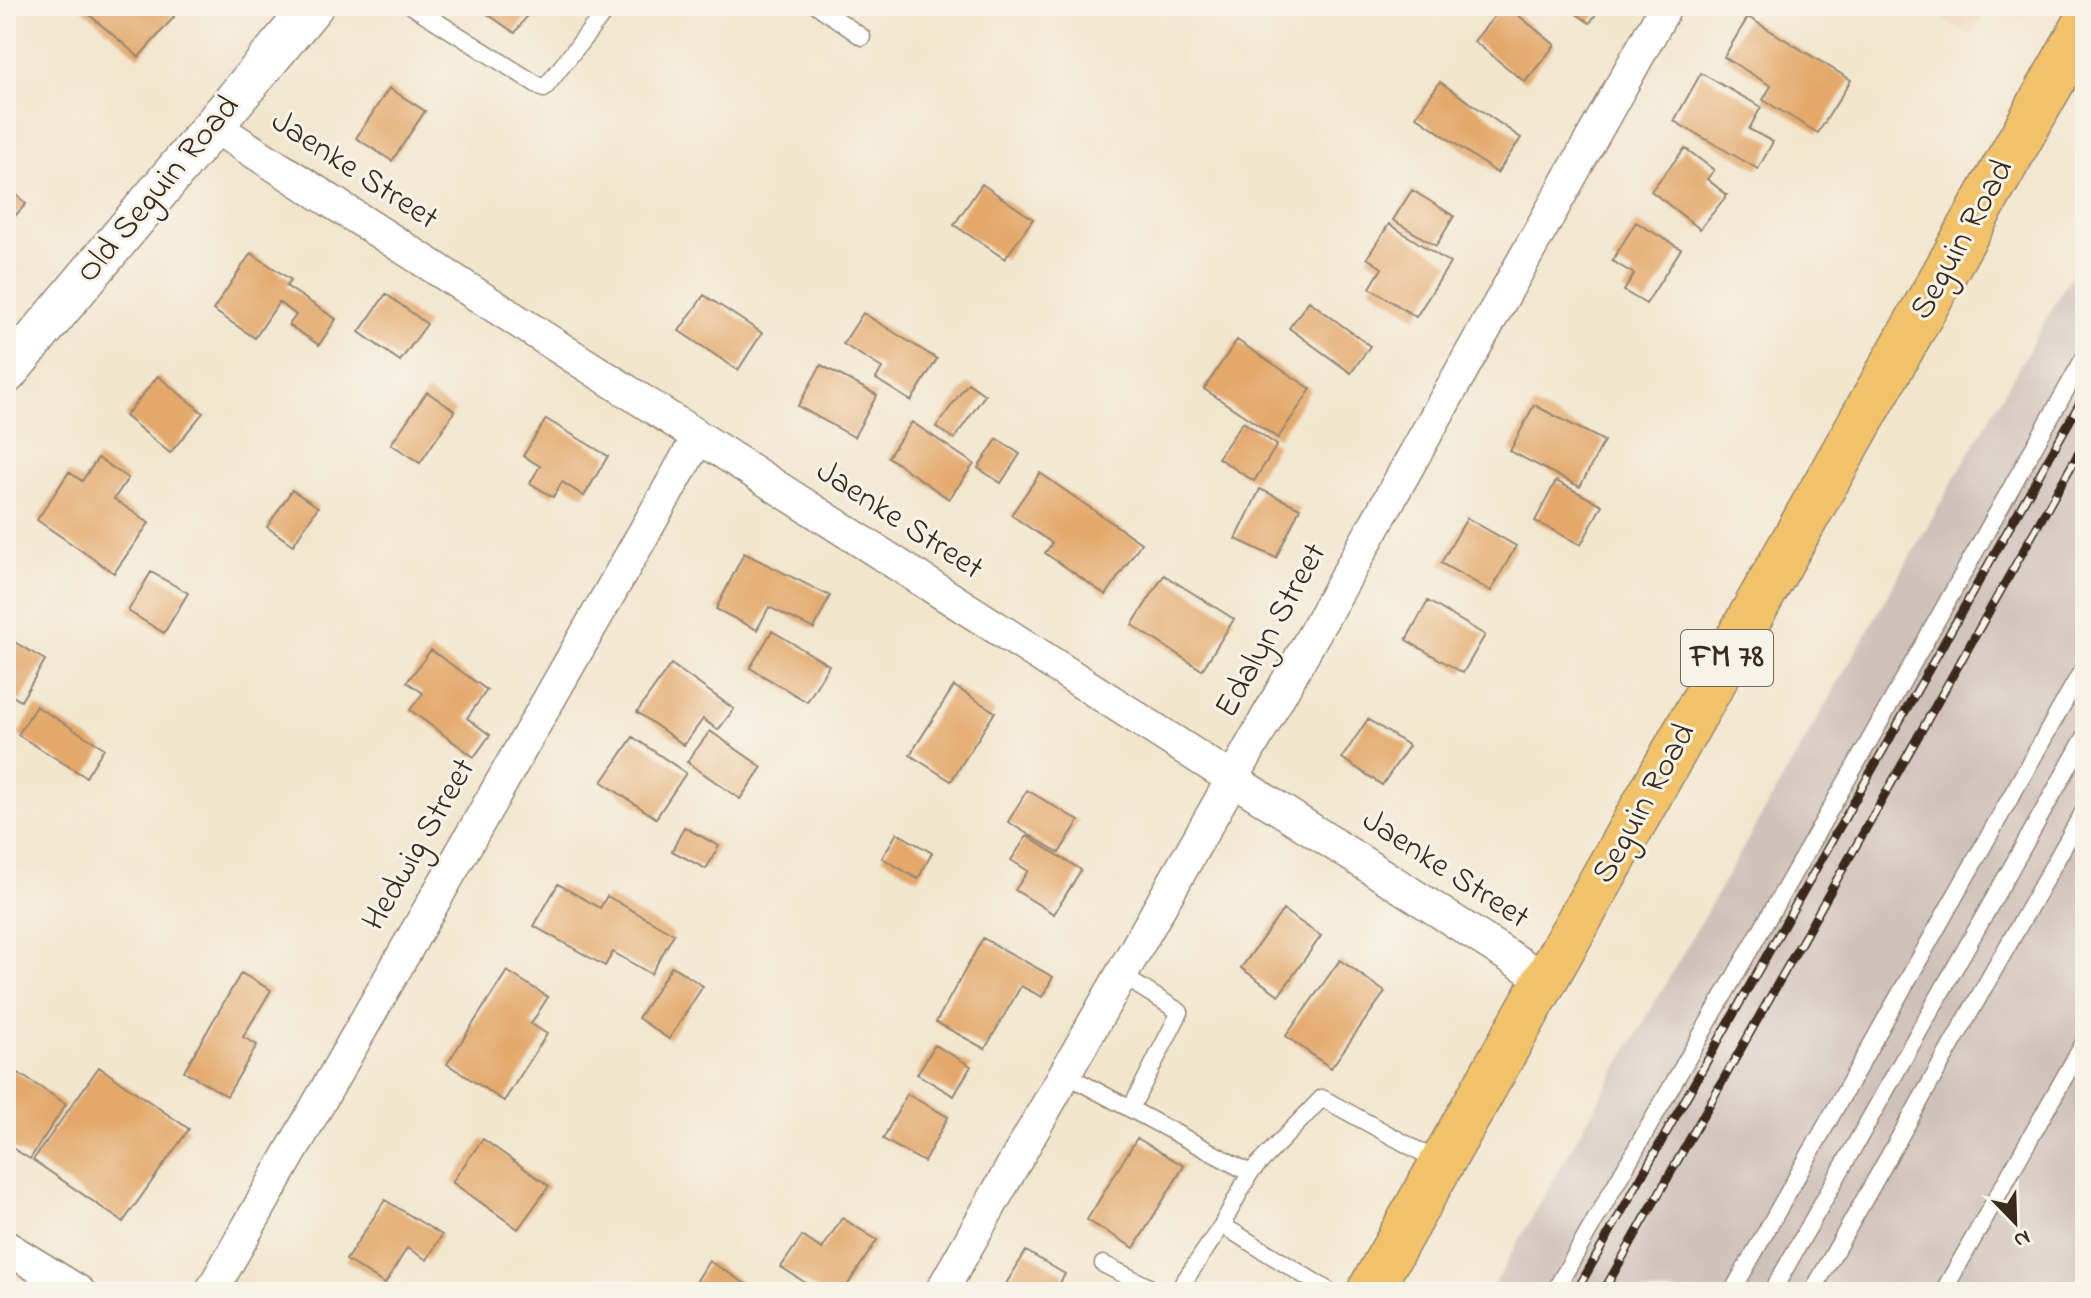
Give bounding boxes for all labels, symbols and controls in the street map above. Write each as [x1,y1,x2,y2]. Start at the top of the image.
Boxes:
street label: Old Seguin Road [65,85,253,295]
street label: Jaenke Street [260,98,448,244]
street label: Seguin Road [1898,150,2028,330]
street label: Jaenke Street [805,448,993,594]
street label: Edalyn Street [1203,534,1341,728]
road number: FM 78 [1681,630,1773,686]
street label: Seguin Road [1580,714,1710,894]
street label: Hedwig Street [350,749,490,941]
street label: Jaenke Street [1351,797,1539,943]
north arrow [1975,1182,2055,1262]
text: N [2009,1220,2035,1255]

